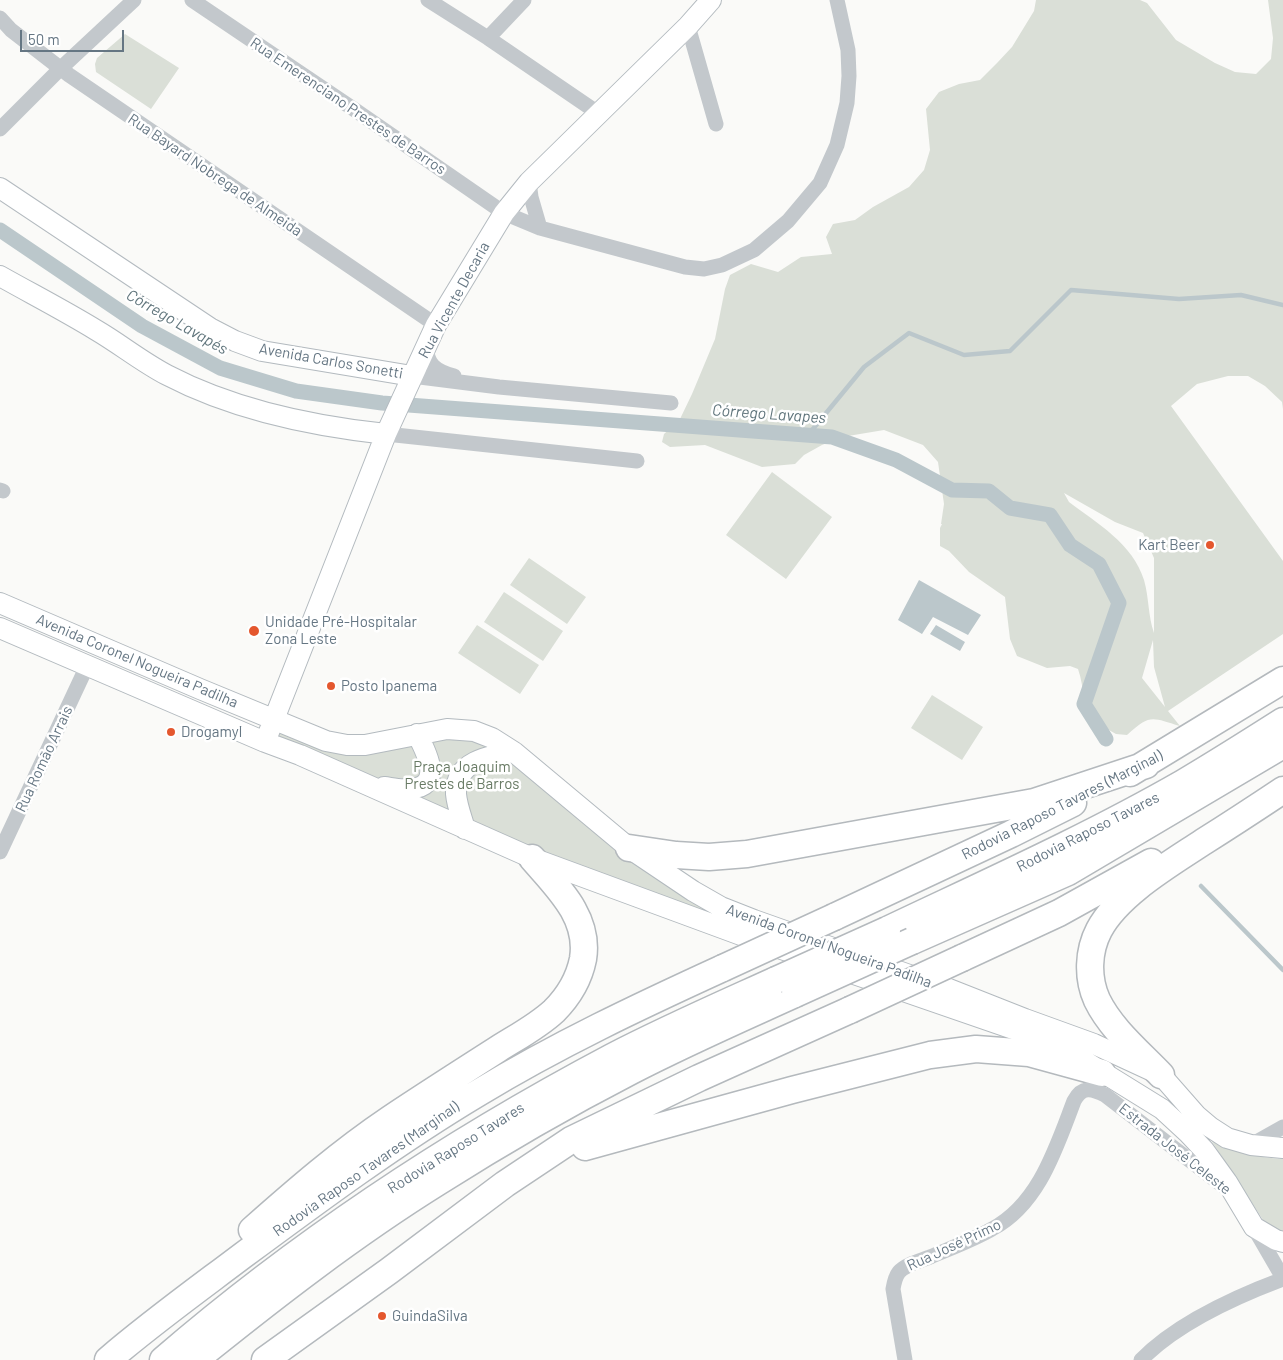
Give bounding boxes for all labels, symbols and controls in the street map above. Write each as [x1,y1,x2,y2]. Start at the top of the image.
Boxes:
scale bar [22,20,126,52]
text: 50 m [28,30,60,48]
street label: Rua Emerenciano Prestes de Barros [247,34,449,178]
street label: Rua Bayard Nobrega de Almeida [125,110,305,240]
street label: Rua Vicente Decaria [415,239,493,361]
water label: Córrego Lavapés [123,285,231,359]
street label: Avenida Carlos Sonetti [258,339,404,383]
water label: Córrego Lavapes [712,400,826,428]
place label: Kart Beer [1138,536,1200,554]
marker: Kart Beer [1204,539,1216,551]
street label: Avenida Coronel Nogueira Padilha [33,610,241,712]
place label: Unidade Pré-Hospitalar Zona Leste [265,613,417,648]
marker: Unidade Pré-Hospitalar Zona Leste [247,624,261,638]
place label: Posto Ipanema [341,677,437,695]
marker: Posto Ipanema [325,680,337,692]
street label: Rua Romão Arrais [12,703,76,815]
place label: Drogamyl [181,723,242,741]
marker: Drogamyl [165,726,177,738]
street label: Rodovia Raposo Tavares (Marginal) [959,746,1165,864]
park label: Praça Joaquim Prestes de Barros [404,758,520,793]
street label: Rodovia Raposo Tavares [1014,788,1162,876]
street label: Avenida Coronel Nogueira Padilha [724,900,934,992]
street label: Rodovia Raposo Tavares (Marginal) [269,1098,463,1240]
street label: Rodovia Raposo Tavares [384,1099,528,1197]
street label: Estrada José Celeste [1115,1100,1235,1198]
street label: Rua José Primo [904,1215,1004,1275]
place label: GuindaSilva [392,1307,468,1325]
marker: GuindaSilva [376,1310,388,1322]

